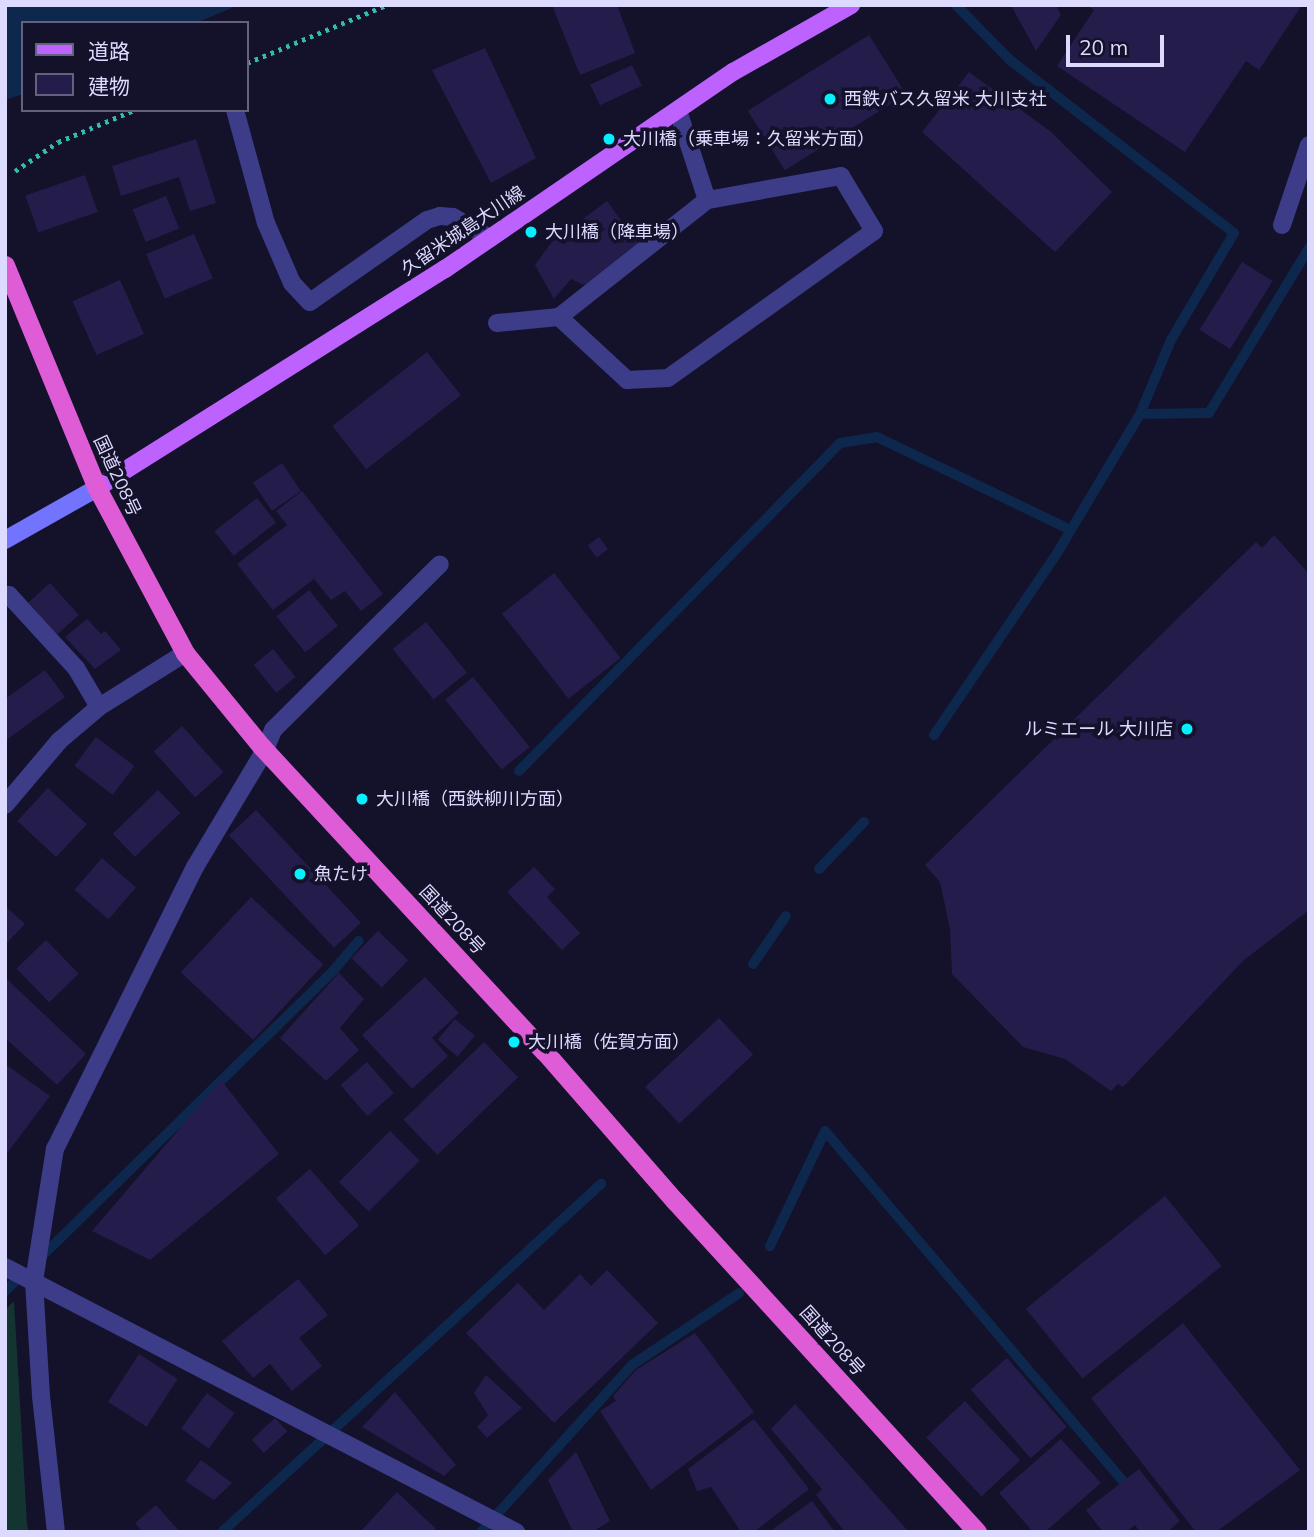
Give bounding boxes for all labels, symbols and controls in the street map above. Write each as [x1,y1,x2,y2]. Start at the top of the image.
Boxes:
legend [21,21,248,112]
scale bar [1069,21,1167,65]
text: 20 m [1079,34,1128,60]
text: 道路 [88,38,130,64]
text: 建物 [88,73,130,99]
place label: 西鉄バス久留米 大川支社 [844,88,1047,110]
marker: 西鉄バス久留米 大川支社 [822,91,838,107]
place label: 大川橋（乗車場：久留米方面） [623,128,875,150]
marker: 大川橋（乗車場：久留米方面） [601,131,617,147]
street label: 久留米城島大川線 [397,182,529,280]
place label: 大川橋（降車場） [545,221,689,243]
marker: 大川橋（降車場） [523,224,539,240]
street label: 国道208号 [89,432,145,520]
place label: ルミエール 大川店 [1024,718,1173,740]
marker: ルミエール 大川店 [1179,721,1195,737]
place label: 大川橋（西鉄柳川方面） [376,788,574,810]
marker: 大川橋（西鉄柳川方面） [354,791,370,807]
place label: 魚たけ [314,863,368,885]
marker: 魚たけ [292,866,308,882]
street label: 国道208号 [415,881,489,959]
place label: 大川橋（佐賀方面） [528,1031,690,1053]
marker: 大川橋（佐賀方面） [506,1034,522,1050]
street label: 国道208号 [795,1302,869,1380]

